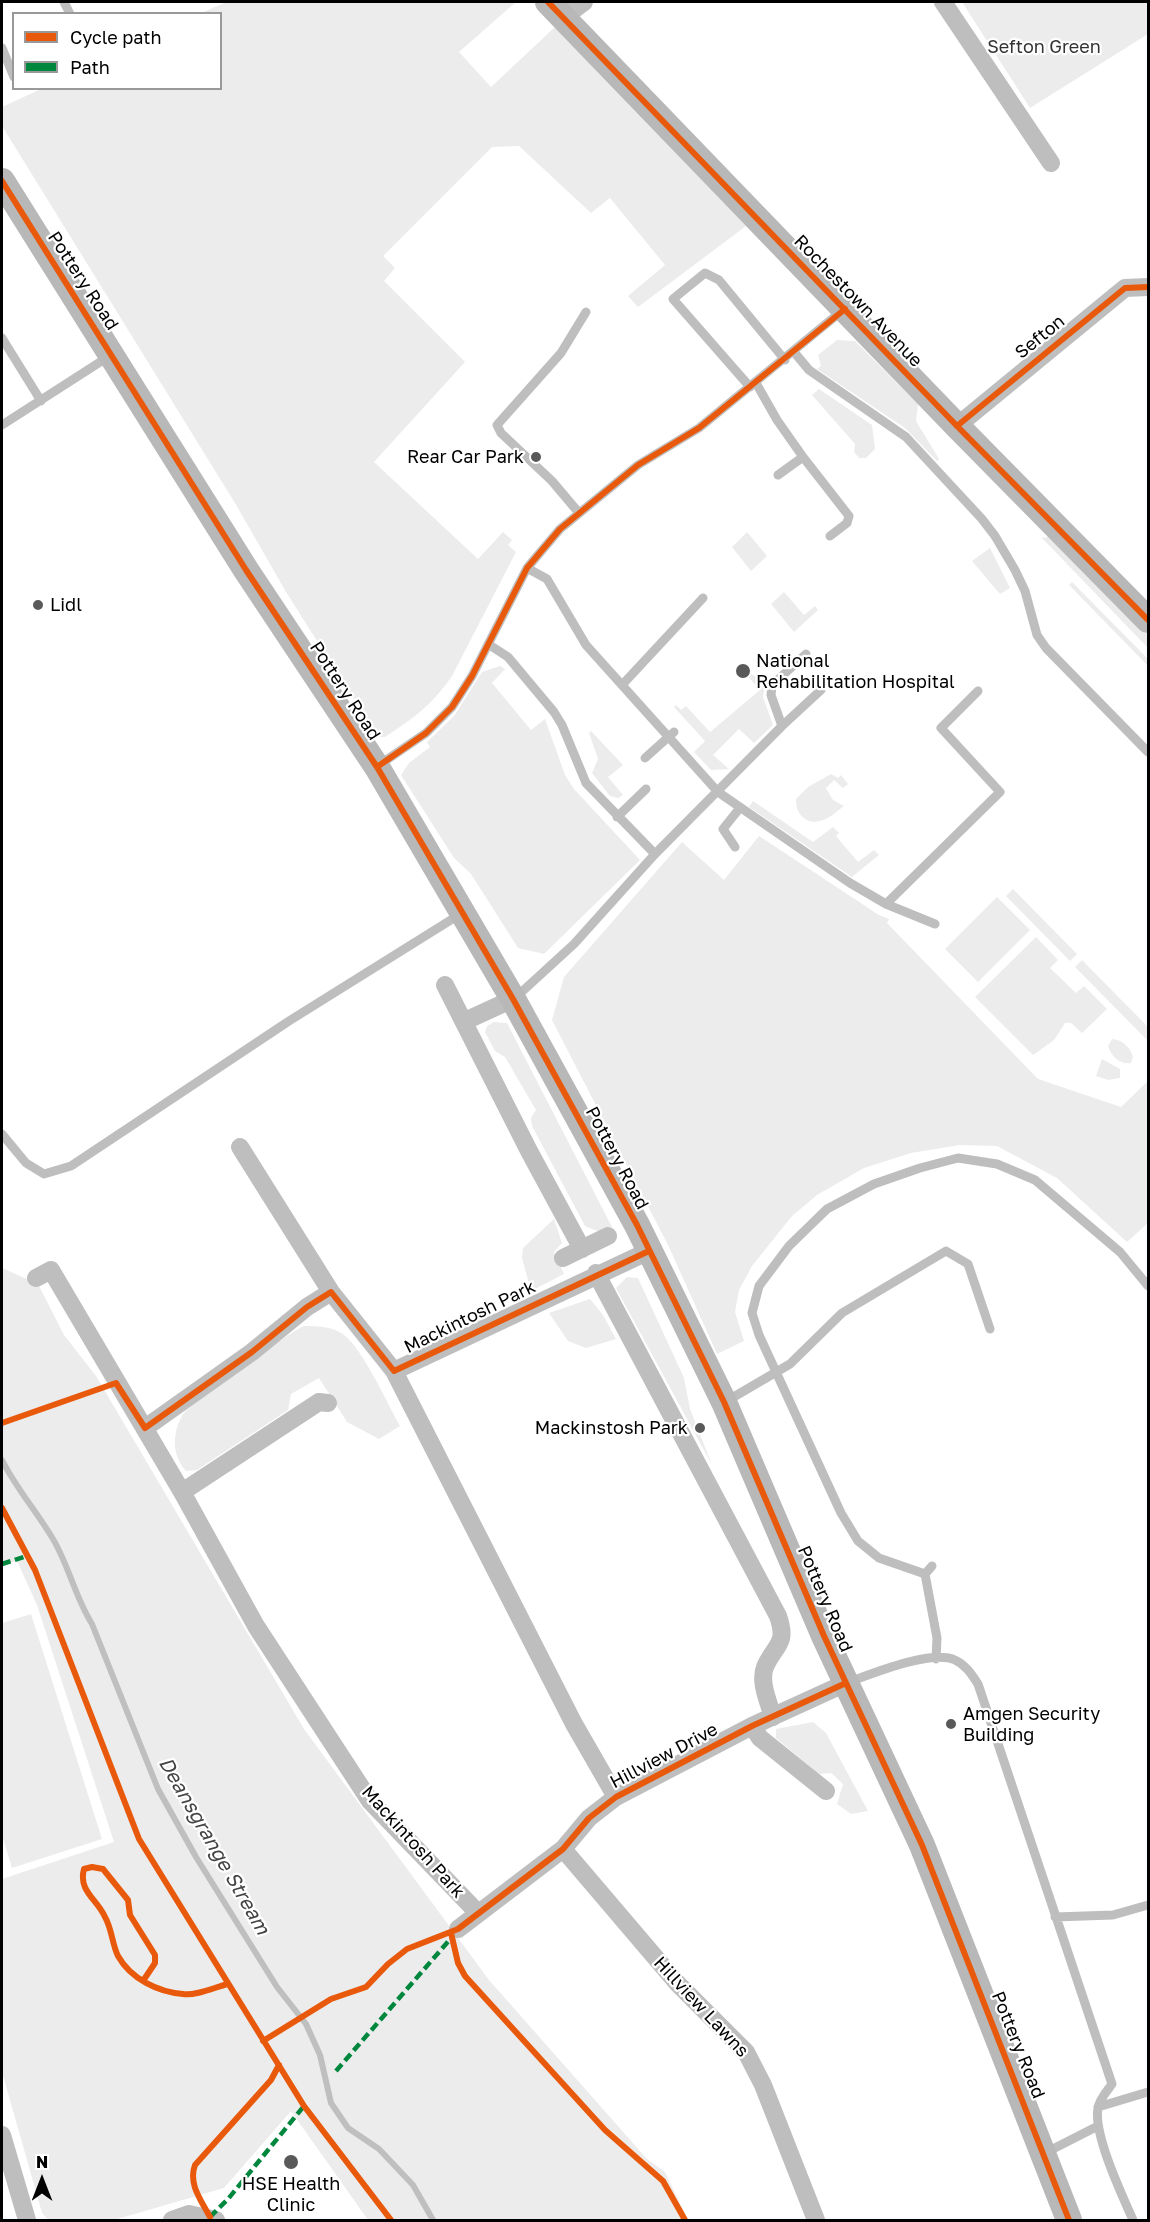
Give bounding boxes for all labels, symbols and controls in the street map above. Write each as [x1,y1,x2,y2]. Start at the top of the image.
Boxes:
legend [12,12,222,90]
text: Cycle path [70,26,162,48]
park label: Sefton Green [987,36,1101,58]
text: Path [70,56,110,78]
street label: Pottery Road [43,228,123,334]
street label: Rochestown Avenue [789,230,927,372]
street label: Sefton [1011,310,1069,364]
place label: Rear Car Park [407,446,524,468]
marker: Rear Car Park [529,450,543,464]
place label: Lidl [50,594,82,616]
marker: Lidl [31,598,45,612]
street label: Pottery Road [305,638,385,744]
place label: National Rehabilitation Hospital [756,650,955,692]
marker: National Rehabilitation Hospital [734,662,752,680]
street label: Pottery Road [581,1103,653,1213]
street label: Mackintosh Park [401,1276,539,1358]
place label: Mackinstosh Park [535,1417,688,1439]
marker: Mackinstosh Park [693,1421,707,1435]
street label: Pottery Road [793,1543,857,1655]
place label: Amgen Security Building [963,1703,1100,1746]
marker: Amgen Security Building [944,1717,958,1731]
street label: Hillview Drive [607,1719,721,1793]
water label: Deansgrange Stream [153,1753,275,1939]
street label: Mackintosh Park [357,1781,469,1903]
street label: Hillview Lawns [649,1952,753,2062]
street label: Pottery Road [987,1988,1049,2102]
north arrow [12,2150,72,2210]
text: N [36,2152,48,2172]
marker: HSE Health Clinic [282,2153,300,2171]
place label: HSE Health Clinic [242,2173,340,2216]

